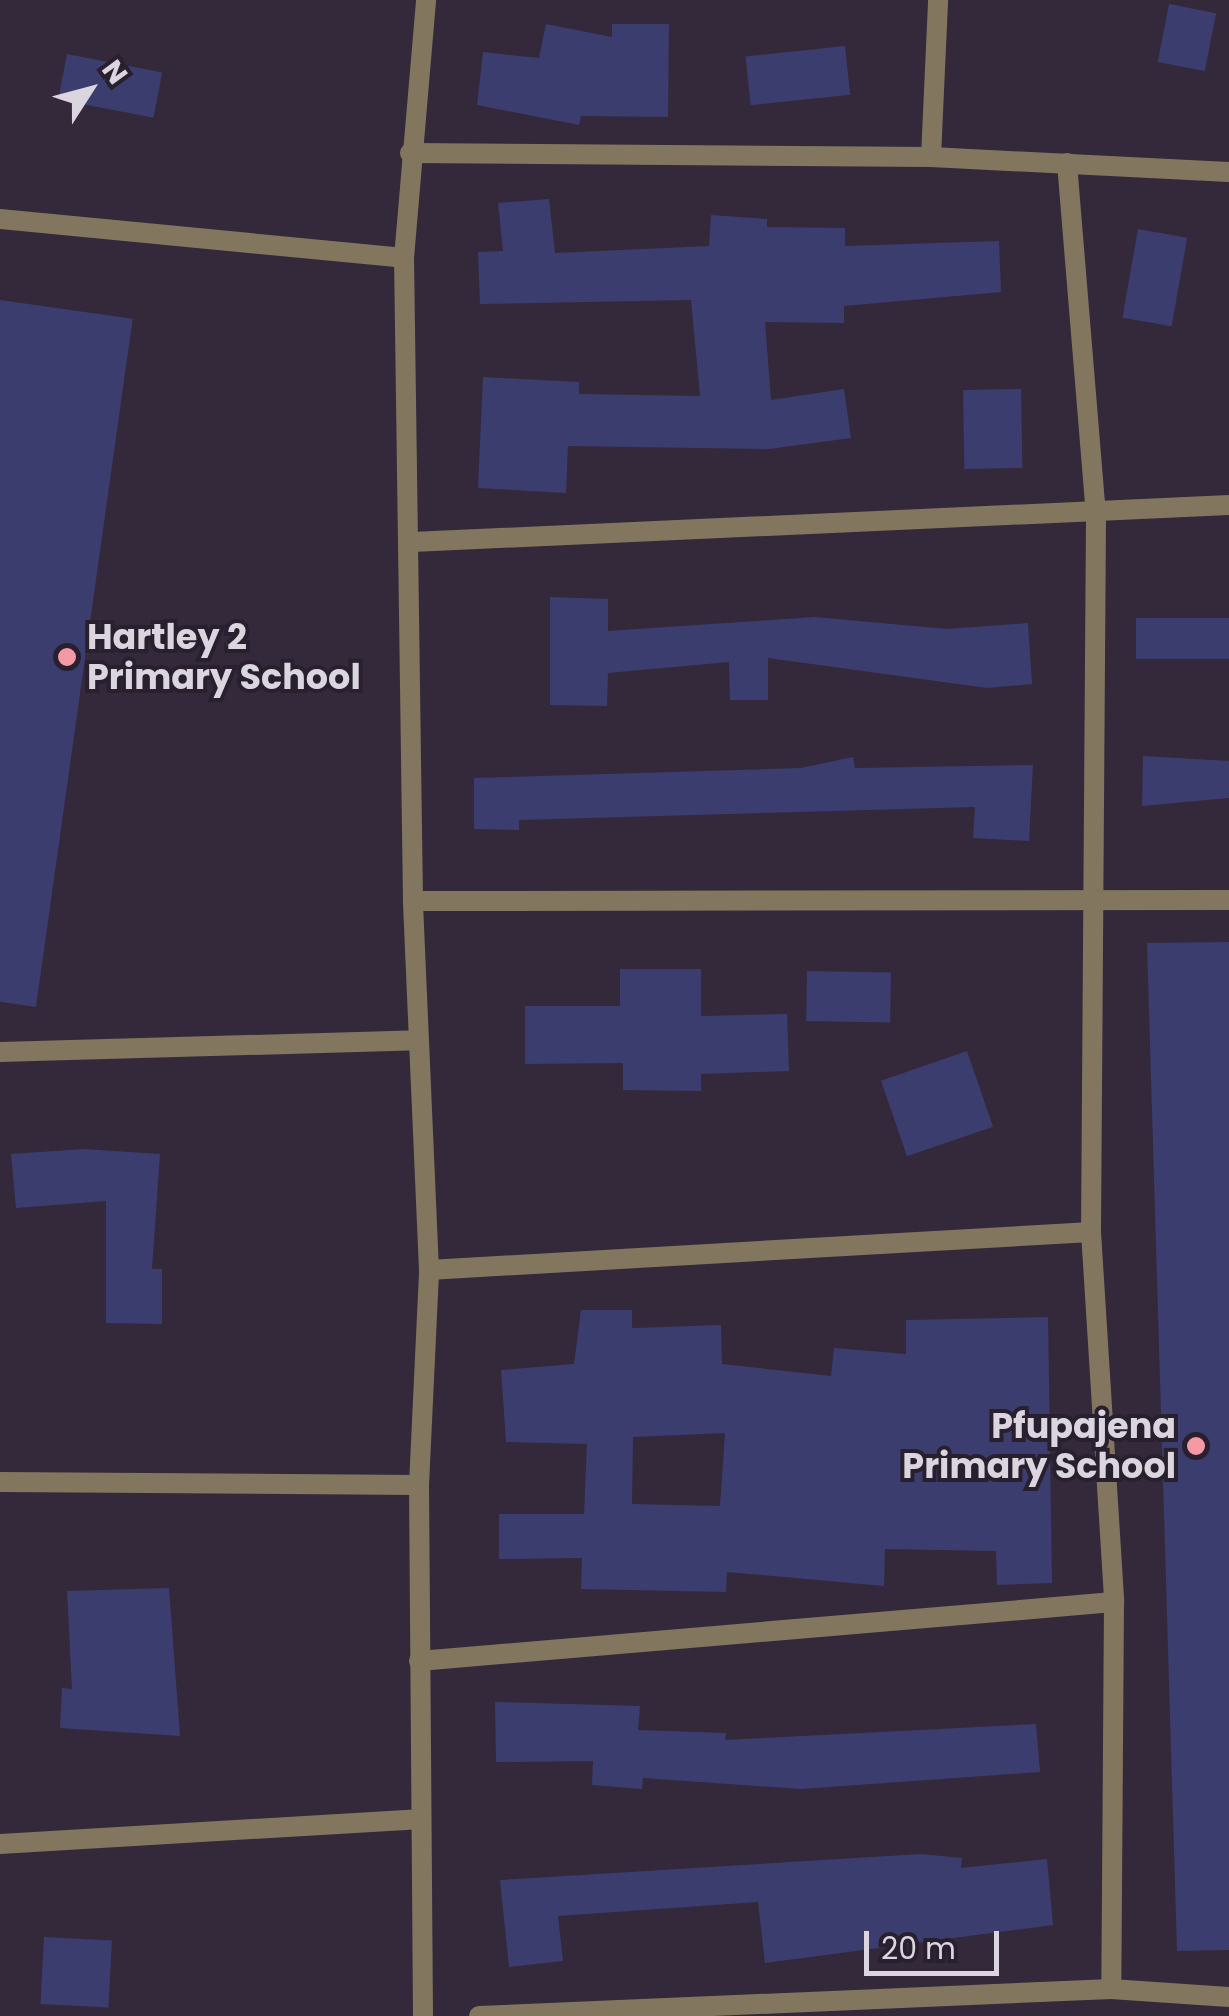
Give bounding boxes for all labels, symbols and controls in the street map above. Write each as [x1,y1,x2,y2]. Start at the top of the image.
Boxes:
north arrow [40,40,140,140]
text: N [93,52,137,92]
place label: Hartley 2 Primary School [87,616,361,698]
marker: Hartley 2 Primary School [56,646,78,668]
place label: Pfupajena Primary School [902,1405,1176,1487]
marker: Pfupajena Primary School [1185,1435,1207,1457]
scale bar [869,1911,1004,1973]
text: 20 m [881,1927,956,1970]

